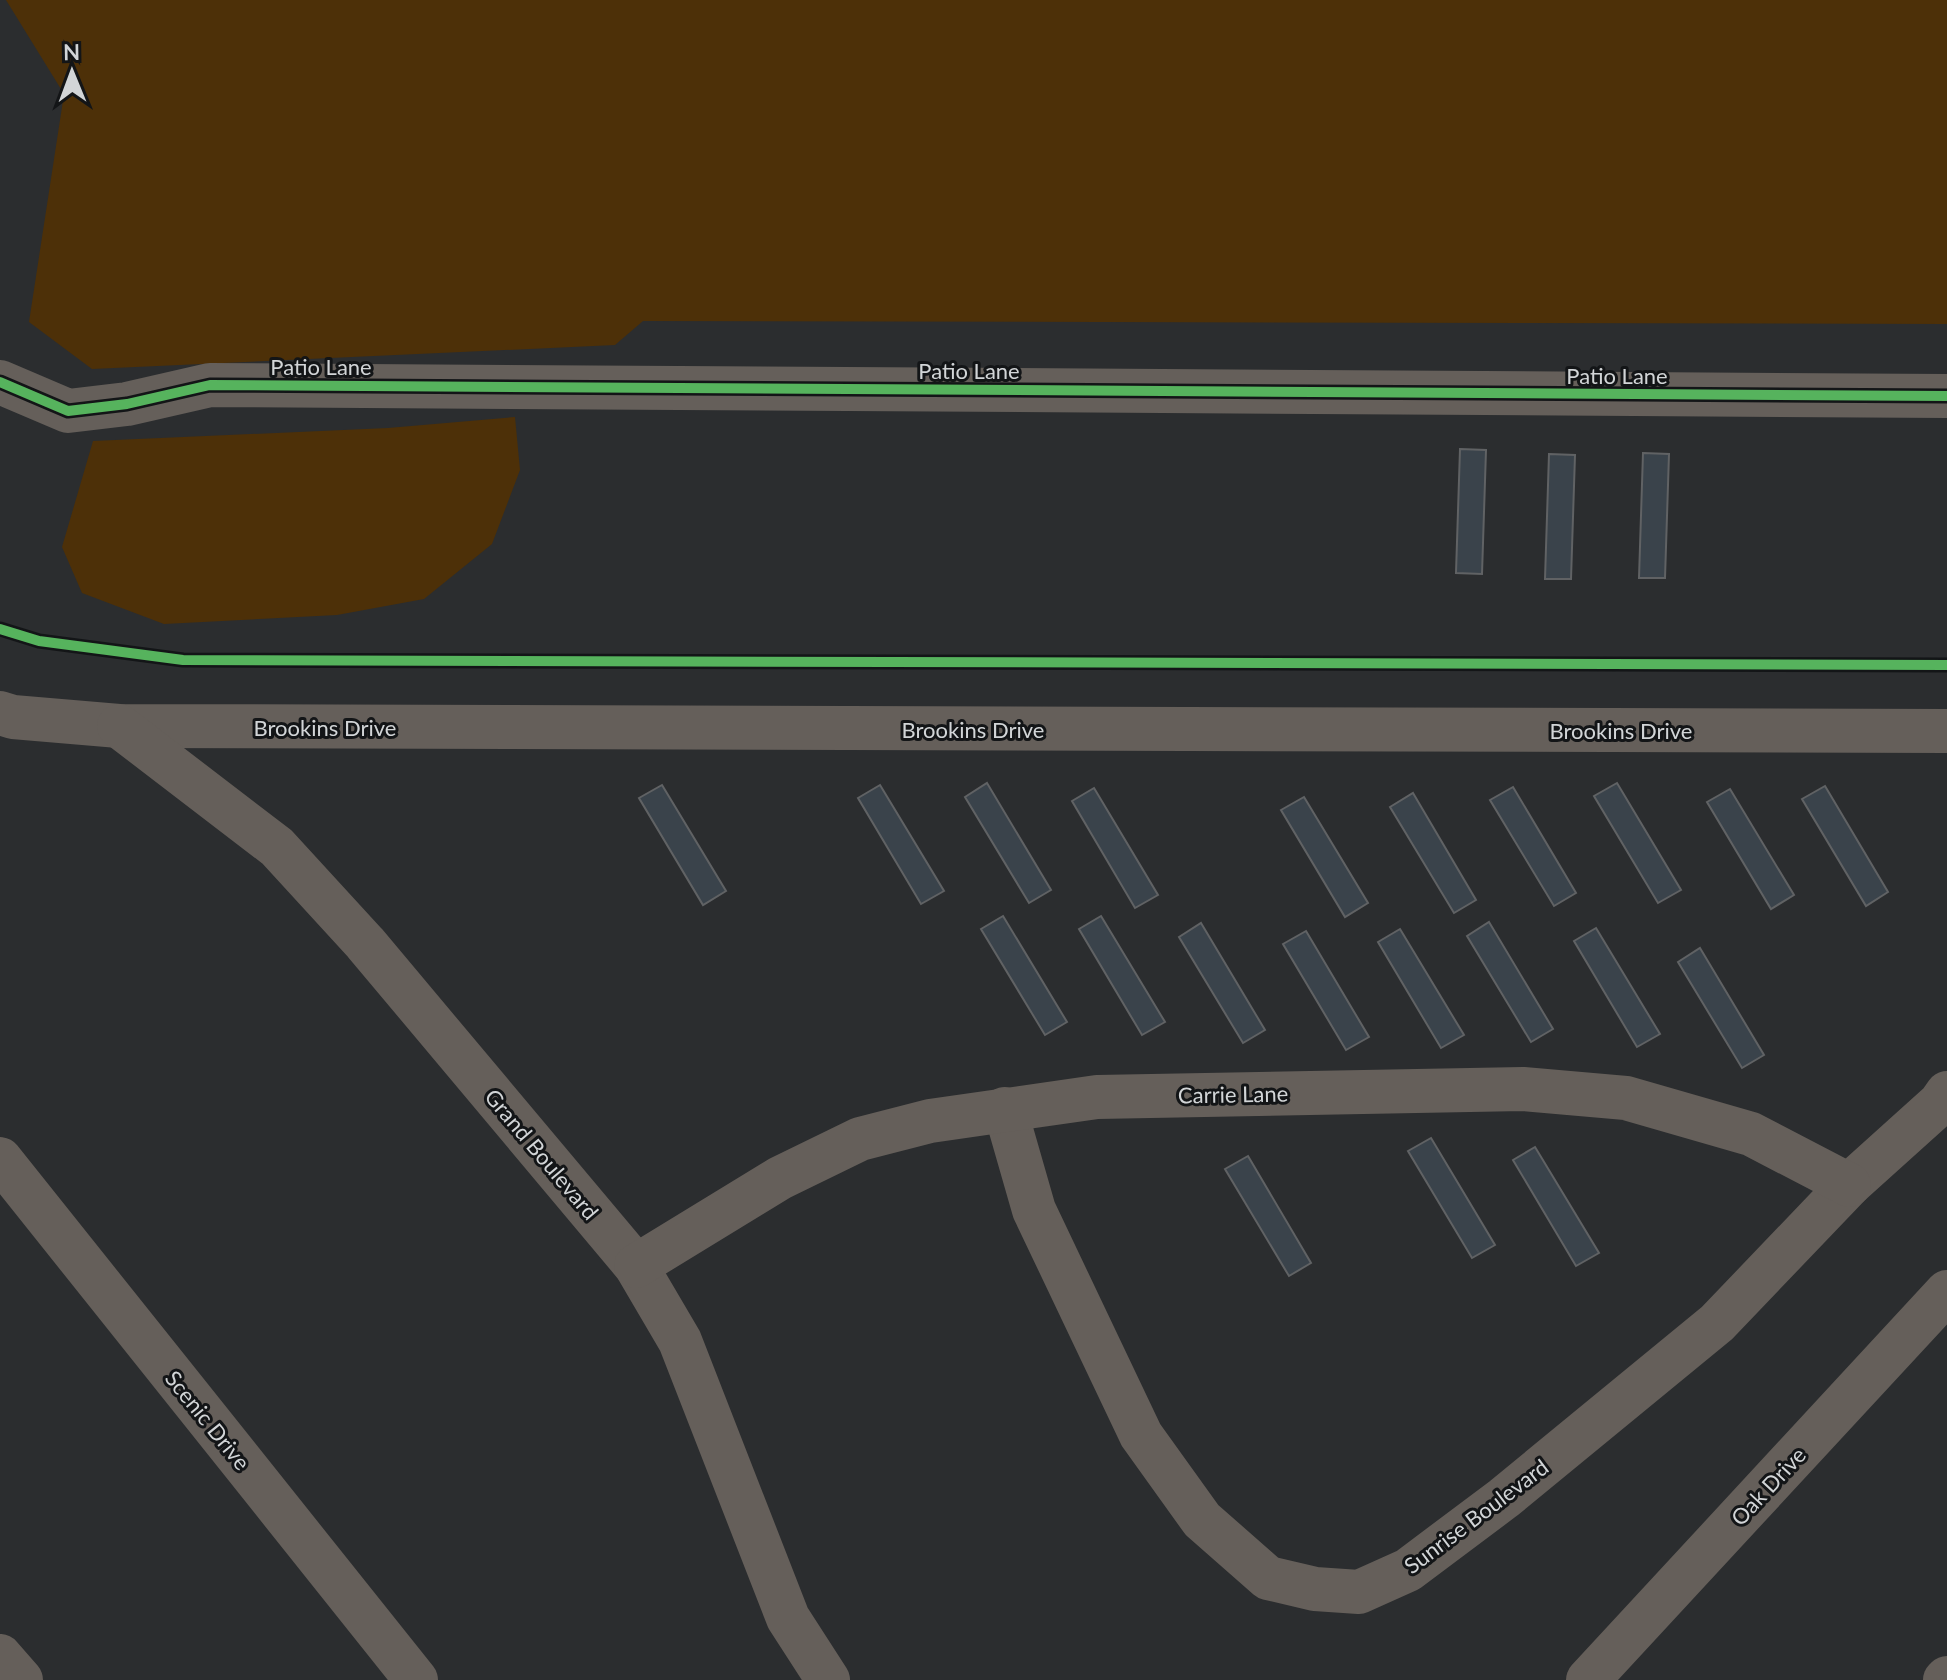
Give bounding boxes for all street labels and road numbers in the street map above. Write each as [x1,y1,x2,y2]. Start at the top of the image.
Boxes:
street label: Patio Lane [270,353,372,380]
street label: Patio Lane [918,357,1020,384]
street label: Patio Lane [1566,362,1668,389]
street label: Brookins Drive [254,714,396,741]
street label: Brookins Drive [902,716,1044,743]
street label: Brookins Drive [1550,717,1692,744]
street label: Carrie Lane [1178,1080,1288,1108]
street label: Grand Boulevard [480,1083,604,1225]
street label: Scenic Drive [160,1365,256,1475]
street label: Oak Drive [1725,1441,1811,1531]
street label: Sunrise Boulevard [1399,1453,1553,1579]

